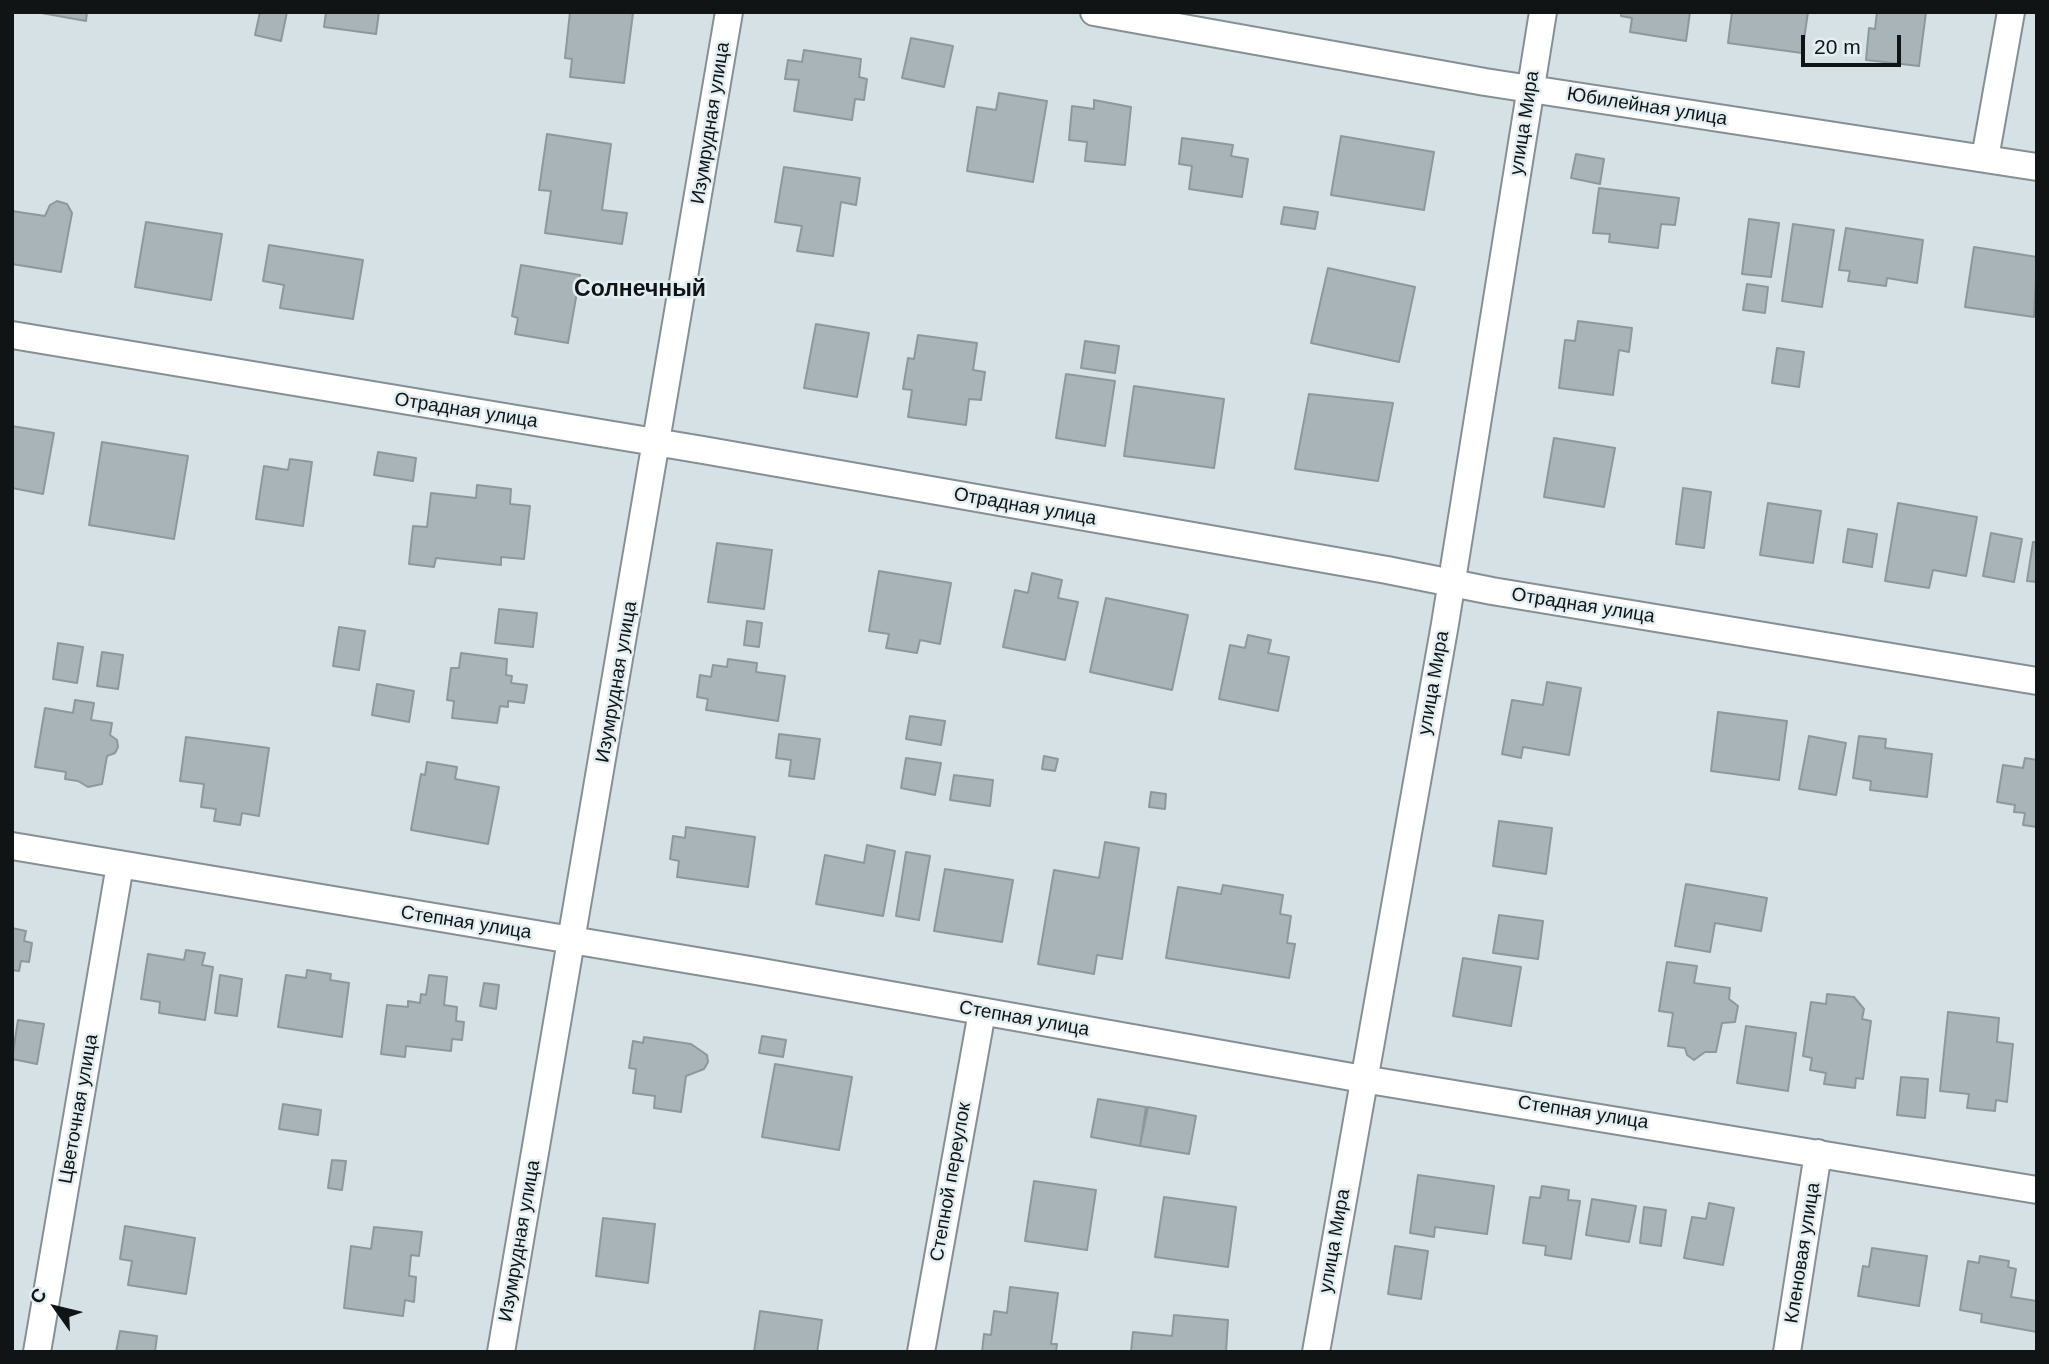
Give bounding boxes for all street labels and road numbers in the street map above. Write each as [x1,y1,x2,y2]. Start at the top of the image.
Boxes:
street label: Изумрудная улица [687,40,735,206]
street label: улица Мира [1506,69,1544,177]
street label: Юбилейная улица [1565,83,1729,131]
street label: Отрадная улица [393,388,539,434]
street label: Отрадная улица [952,483,1098,531]
street label: Отрадная улица [1510,583,1656,629]
street label: Изумрудная улица [592,599,642,765]
street label: улица Мира [1414,629,1454,737]
street label: Степная улица [399,901,533,945]
street label: Степная улица [957,996,1091,1042]
street label: Цветочная улица [55,1033,103,1185]
street label: Степная улица [1516,1091,1650,1135]
street label: Степной переулок [926,1101,976,1263]
street label: Изумрудная улица [495,1158,545,1324]
street label: Кленовая улица [1781,1181,1825,1325]
street label: улица Мира [1315,1187,1355,1295]

